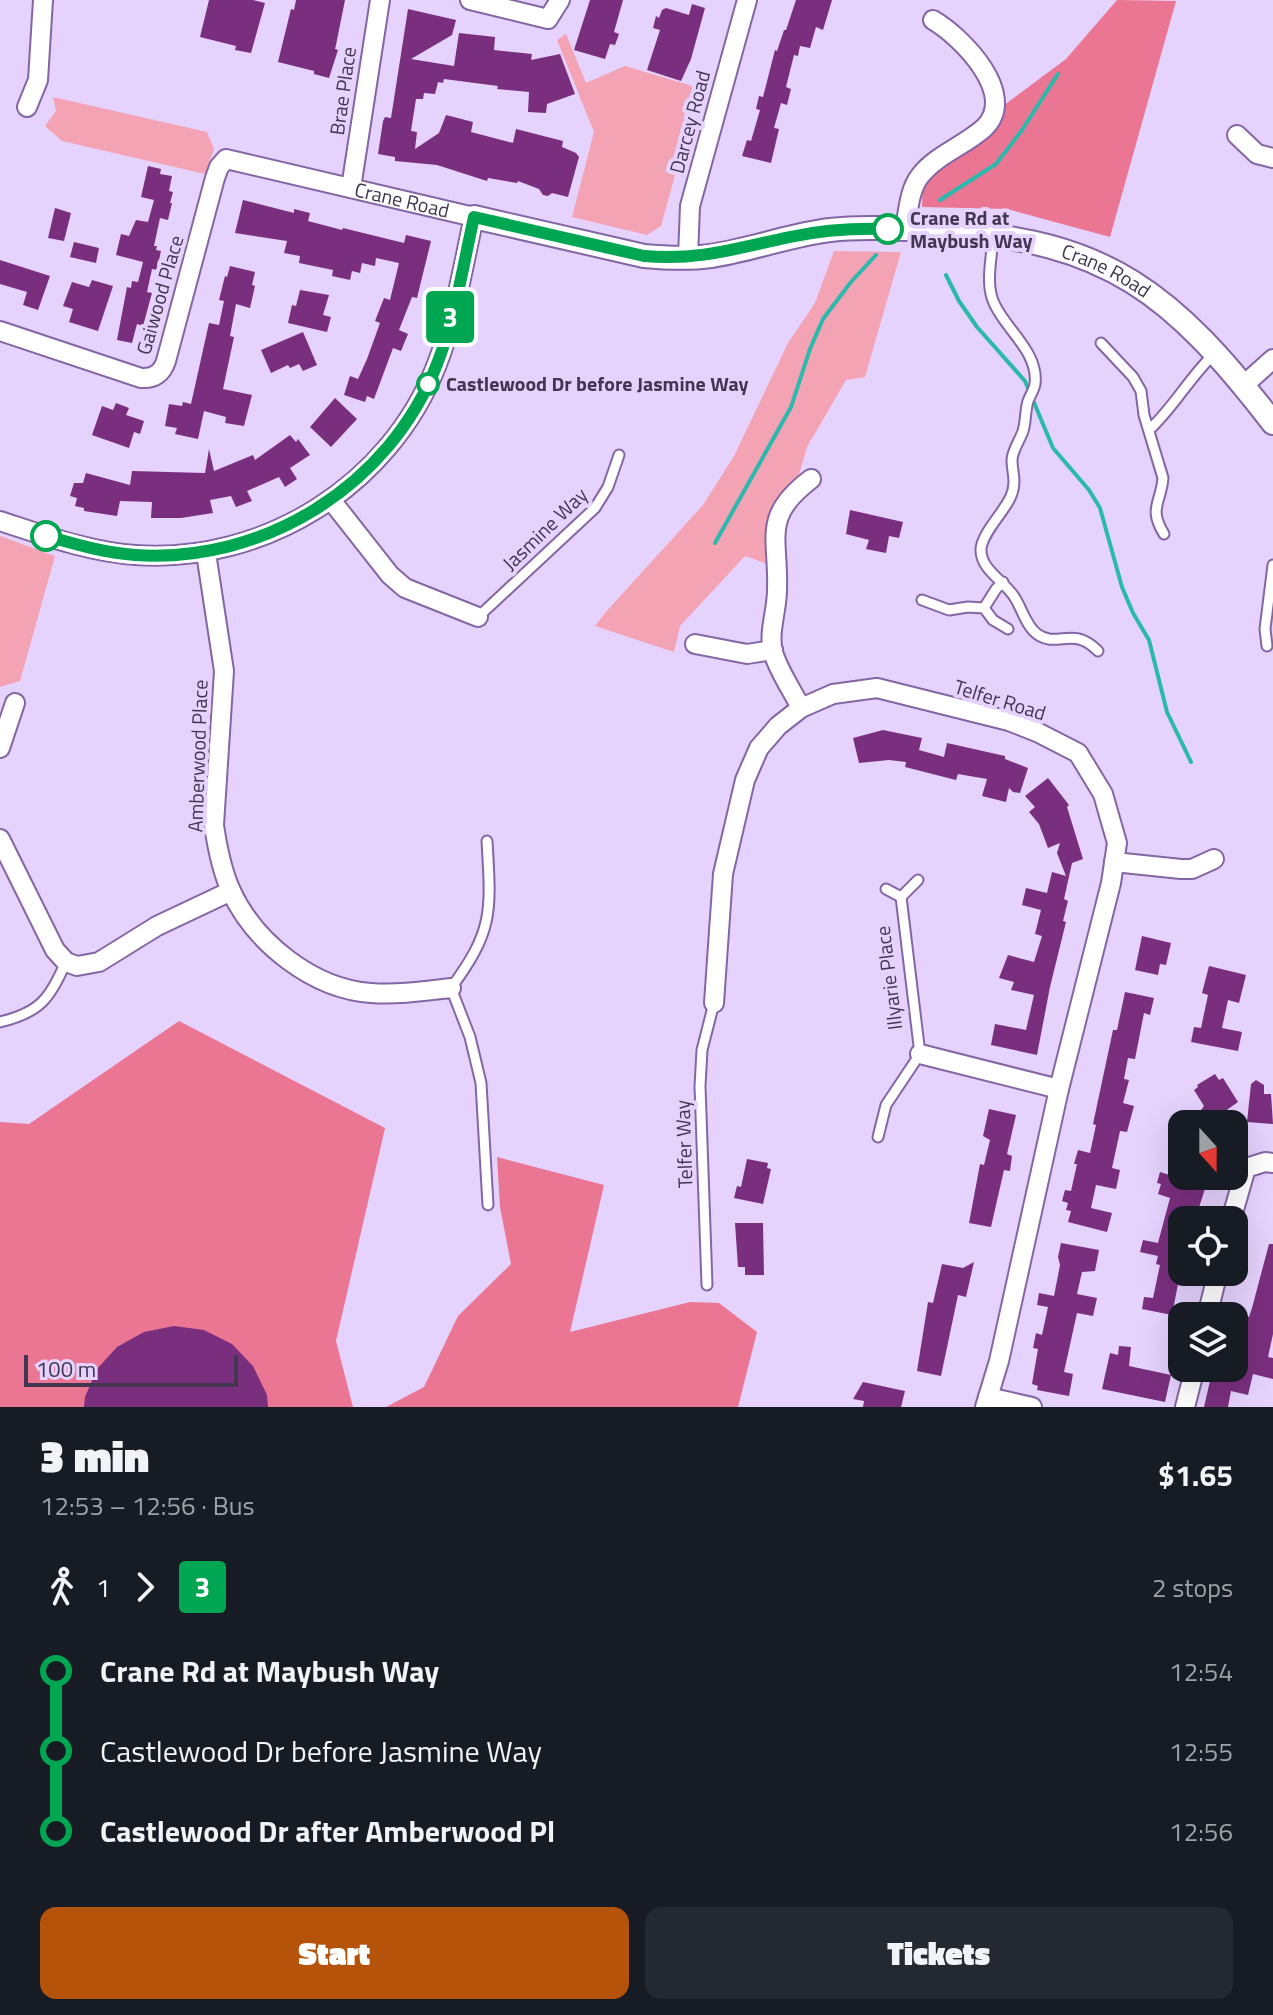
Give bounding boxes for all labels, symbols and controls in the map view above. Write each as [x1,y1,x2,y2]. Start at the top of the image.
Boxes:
street label: Brae Place [321,45,364,137]
street label: Darcey Road [661,67,718,177]
street label: Crane Road [352,174,452,226]
place label: Crane Rd at Maybush Way [910,202,1032,256]
marker: Crane Rd at Maybush Way [873,214,903,244]
street label: Gaiwood Place [128,231,191,358]
street label: Crane Road [1058,235,1158,305]
line badge: 3 [424,291,476,343]
text: 3 [442,295,458,338]
place label: Castlewood Dr before Jasmine Way [446,368,749,399]
marker: Castlewood Dr before Jasmine Way [417,373,439,395]
street label: Jasmine Way [495,480,595,577]
unlabelled marker [31,521,61,551]
street label: Telfer Road [950,671,1050,728]
street label: Amberwood Place [179,679,216,833]
street label: Illyarie Place [867,924,910,1032]
street label: Telfer Way [666,1099,701,1189]
north arrow [1168,1110,1248,1190]
map controls [1168,1110,1248,1382]
button: locate [1168,1206,1248,1286]
button: layers [1168,1302,1248,1382]
scale bar [24,1351,238,1387]
text: 100 m [36,1352,96,1386]
text: 3 min [40,1422,149,1489]
text: $1.65 [1158,1452,1233,1498]
text: 12:53 – 12:56 · Bus [40,1486,255,1525]
icon: walk [40,1565,84,1609]
icon: forward [123,1565,167,1609]
text: 3 [195,1565,210,1608]
text: 1 [96,1568,111,1607]
text: 2 stops [1152,1568,1233,1607]
text: Crane Rd at Maybush Way [100,1648,439,1694]
text: 12:54 [1169,1652,1233,1691]
text: Castlewood Dr before Jasmine Way [100,1728,542,1774]
text: 12:55 [1169,1732,1233,1771]
text: Castlewood Dr after Amberwood Pl [100,1808,555,1854]
text: 12:56 [1169,1812,1233,1851]
button: Start [40,1907,629,1999]
button: Tickets [645,1907,1233,1999]

